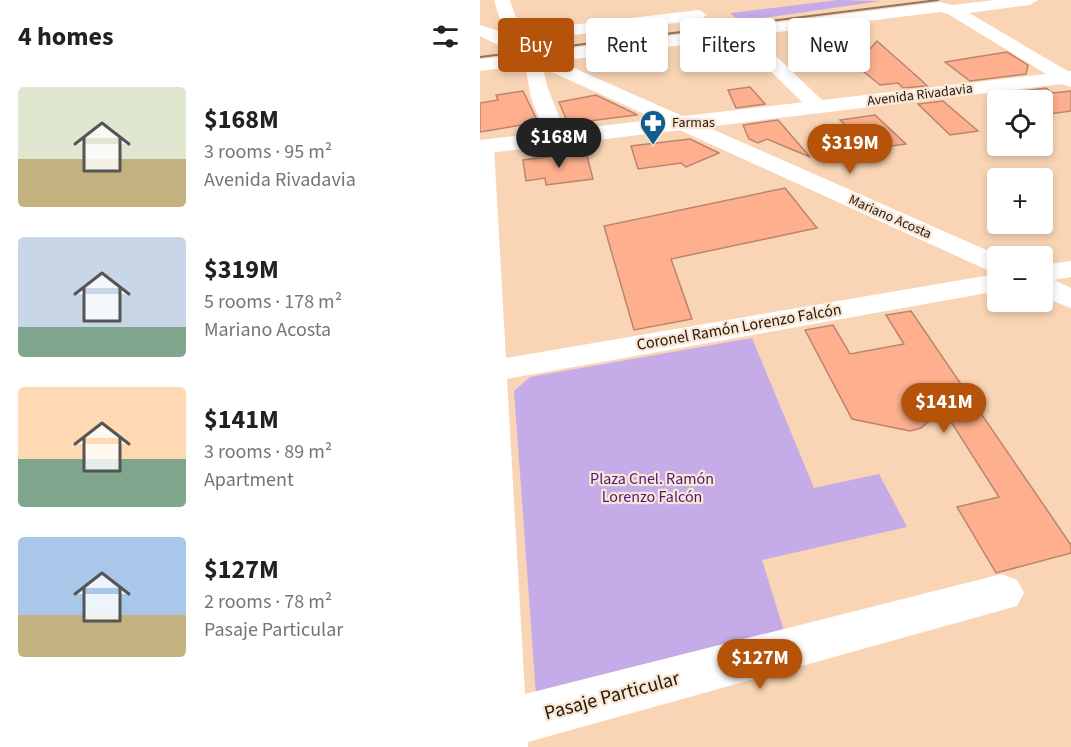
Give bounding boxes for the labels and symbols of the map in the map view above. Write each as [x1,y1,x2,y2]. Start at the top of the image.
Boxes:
street label: Avenida Rivadavia [866,79,974,111]
pharmacy icon: Farmas [638,108,668,146]
place label: Farmas [672,113,715,133]
pin: $168M [517,118,601,169]
pin: $319M [808,124,892,175]
street label: Mariano Acosta [845,190,935,244]
street label: Coronel Ramón Lorenzo Falcón [635,298,843,356]
pin: $141M [902,383,986,434]
park label: Plaza Cnel. Ramón Lorenzo Falcón [590,468,714,508]
pin: $127M [718,639,802,690]
street label: Pasaje Particular [541,664,683,728]

